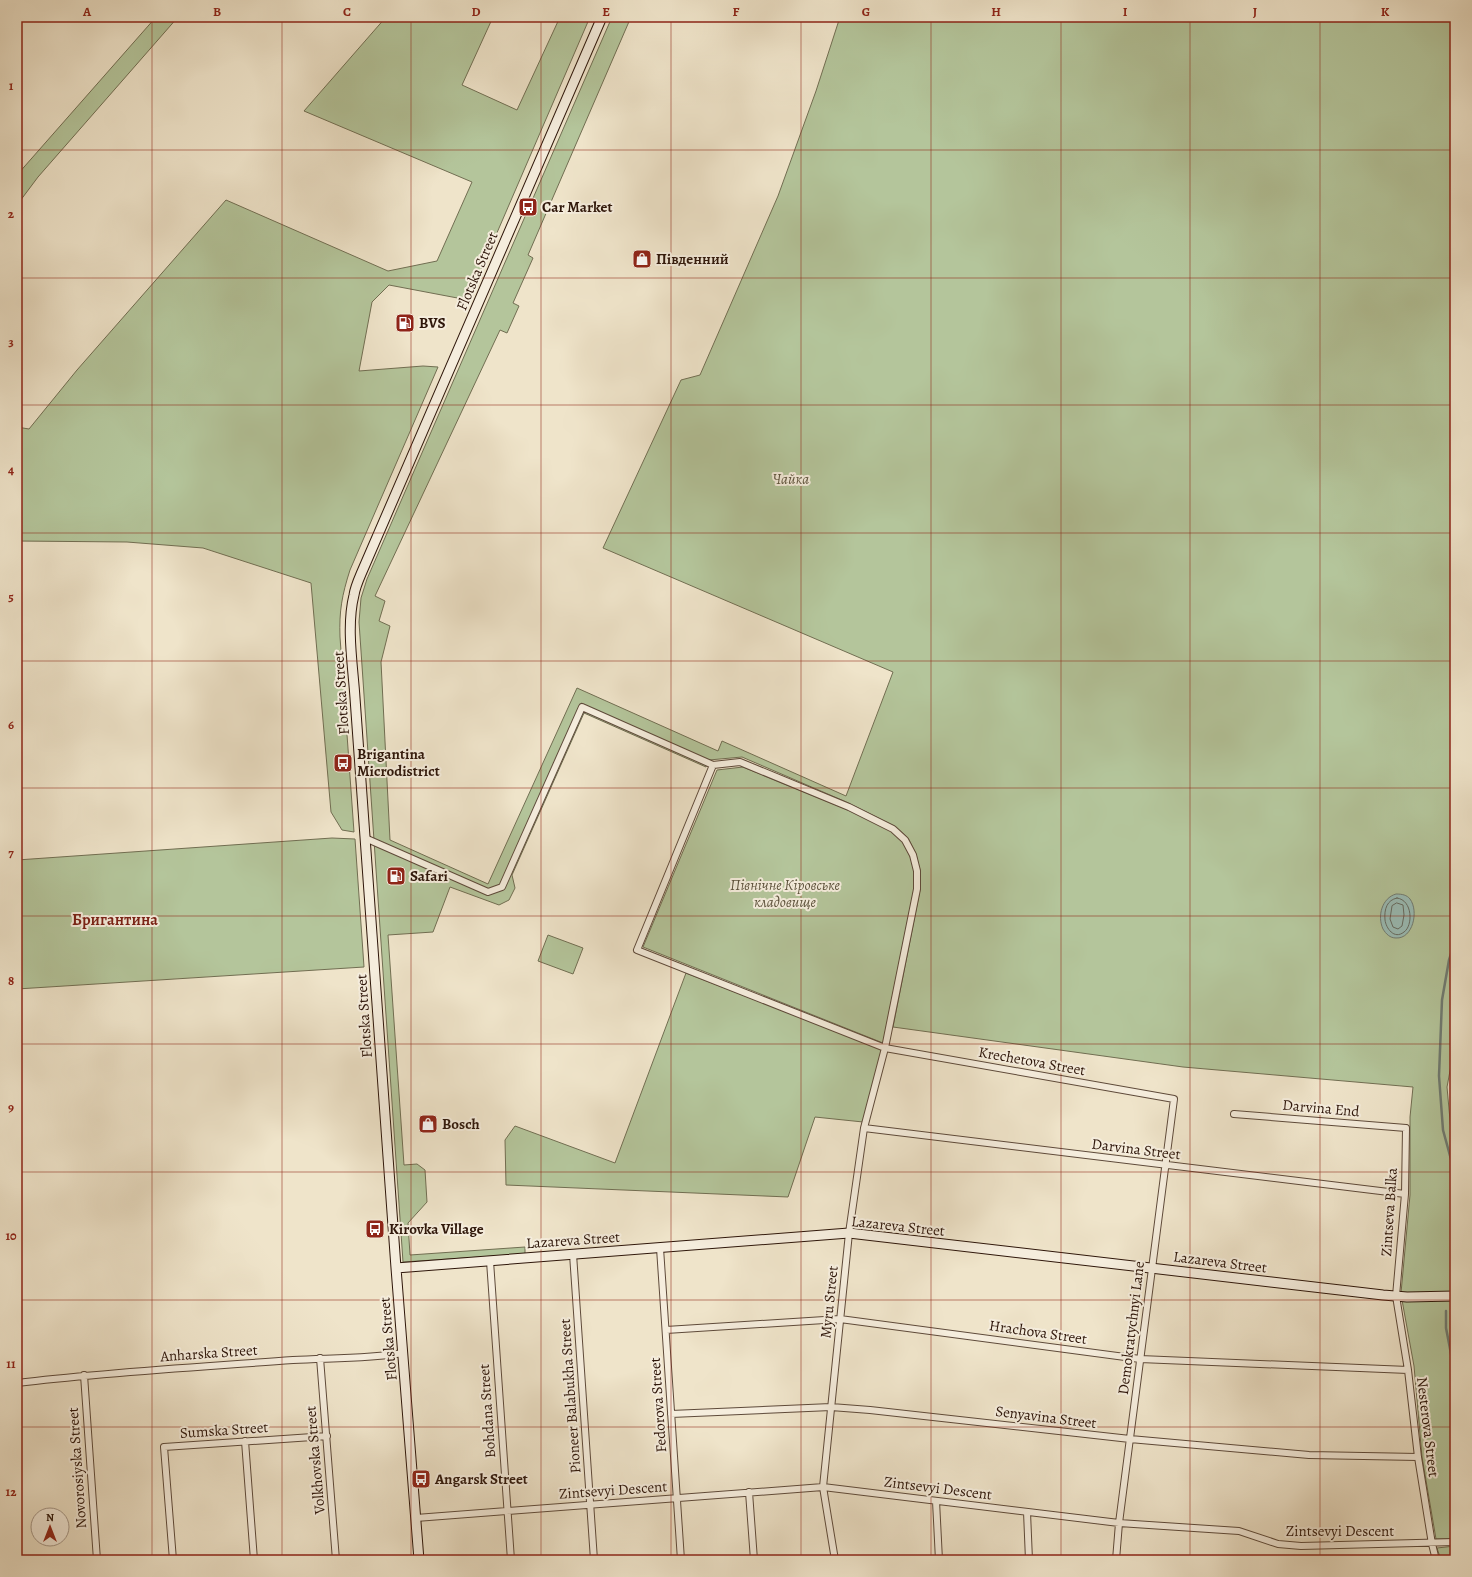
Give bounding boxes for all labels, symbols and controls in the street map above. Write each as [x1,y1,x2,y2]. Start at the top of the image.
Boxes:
text: A [82,3,92,20]
text: B [213,3,221,20]
text: C [343,3,351,20]
text: D [471,3,481,20]
text: E [602,3,610,20]
text: F [733,3,740,20]
text: G [862,3,870,20]
text: H [991,3,1001,20]
text: I [1123,3,1128,20]
text: J [1253,3,1257,20]
text: K [1381,3,1390,20]
text: 1 [9,77,14,94]
bus stop icon: Car Market [517,196,539,218]
place label: Car Market [542,197,612,217]
text: 2 [8,205,15,222]
street label: Flotska Street [451,228,503,313]
shop icon: Південний [631,248,653,270]
place label: Південний [656,249,729,269]
fuel station icon: BVS [394,312,416,334]
place label: BVS [419,313,446,333]
text: 3 [8,333,14,350]
text: 4 [8,461,14,478]
park label: Чайка [773,469,809,489]
text: 5 [8,588,14,605]
street label: Flotska Street [328,650,354,735]
text: 6 [8,716,14,733]
place label: Brigantina Microdistrict [357,744,440,781]
bus stop icon: Brigantina Microdistrict [332,752,354,774]
text: 7 [8,844,14,861]
fuel station icon: Safari [385,865,407,887]
place label: Safari [410,866,449,886]
park label: Північне Кіровське кладовище [730,875,841,912]
district label: Бригантина [72,909,158,931]
text: 8 [8,972,14,989]
street label: Flotska Street [351,973,377,1058]
street label: Krechetova Street [977,1042,1087,1080]
street label: Darvina End [1282,1095,1361,1121]
text: 9 [8,1099,14,1116]
shop icon: Bosch [417,1113,439,1135]
place label: Bosch [442,1114,480,1134]
street label: Darvina Street [1090,1134,1182,1164]
street label: Zintseva Balka [1376,1167,1402,1257]
street label: Lazareva Street [850,1211,946,1241]
bus stop icon: Kirovka Village [364,1218,386,1240]
place label: Kirovka Village [389,1219,484,1239]
text: 10 [5,1227,17,1244]
street label: Lazareva Street [525,1227,621,1253]
street label: Lazareva Street [1172,1246,1268,1278]
street label: Demokratychnyi Lane [1113,1260,1149,1396]
street label: Myru Street [815,1265,843,1339]
street label: Flotska Street [374,1296,402,1382]
street label: Hrachova Street [988,1315,1088,1349]
street label: Pioneer Balabukha Street [555,1318,585,1474]
street label: Anharska Street [159,1340,258,1366]
text: 11 [6,1355,16,1372]
street label: Fedorova Street [645,1357,671,1453]
street label: Bohdana Street [474,1363,500,1459]
street label: Nesterova Street [1412,1376,1444,1478]
street label: Senyavina Street [994,1401,1098,1433]
street label: Volkhovska Street [300,1405,330,1516]
street label: Novorosiyska Street [63,1407,91,1529]
street label: Sumska Street [179,1417,269,1443]
bus stop icon: Angarsk Street [410,1468,432,1490]
place label: Angarsk Street [434,1469,528,1489]
street label: Zintsevyi Descent [883,1471,993,1505]
street label: Zintsevyi Descent [558,1476,668,1504]
text: 12 [6,1483,17,1500]
north arrow [30,1507,70,1547]
text: N [46,1510,54,1525]
street label: Zintsevyi Descent [1286,1521,1394,1541]

